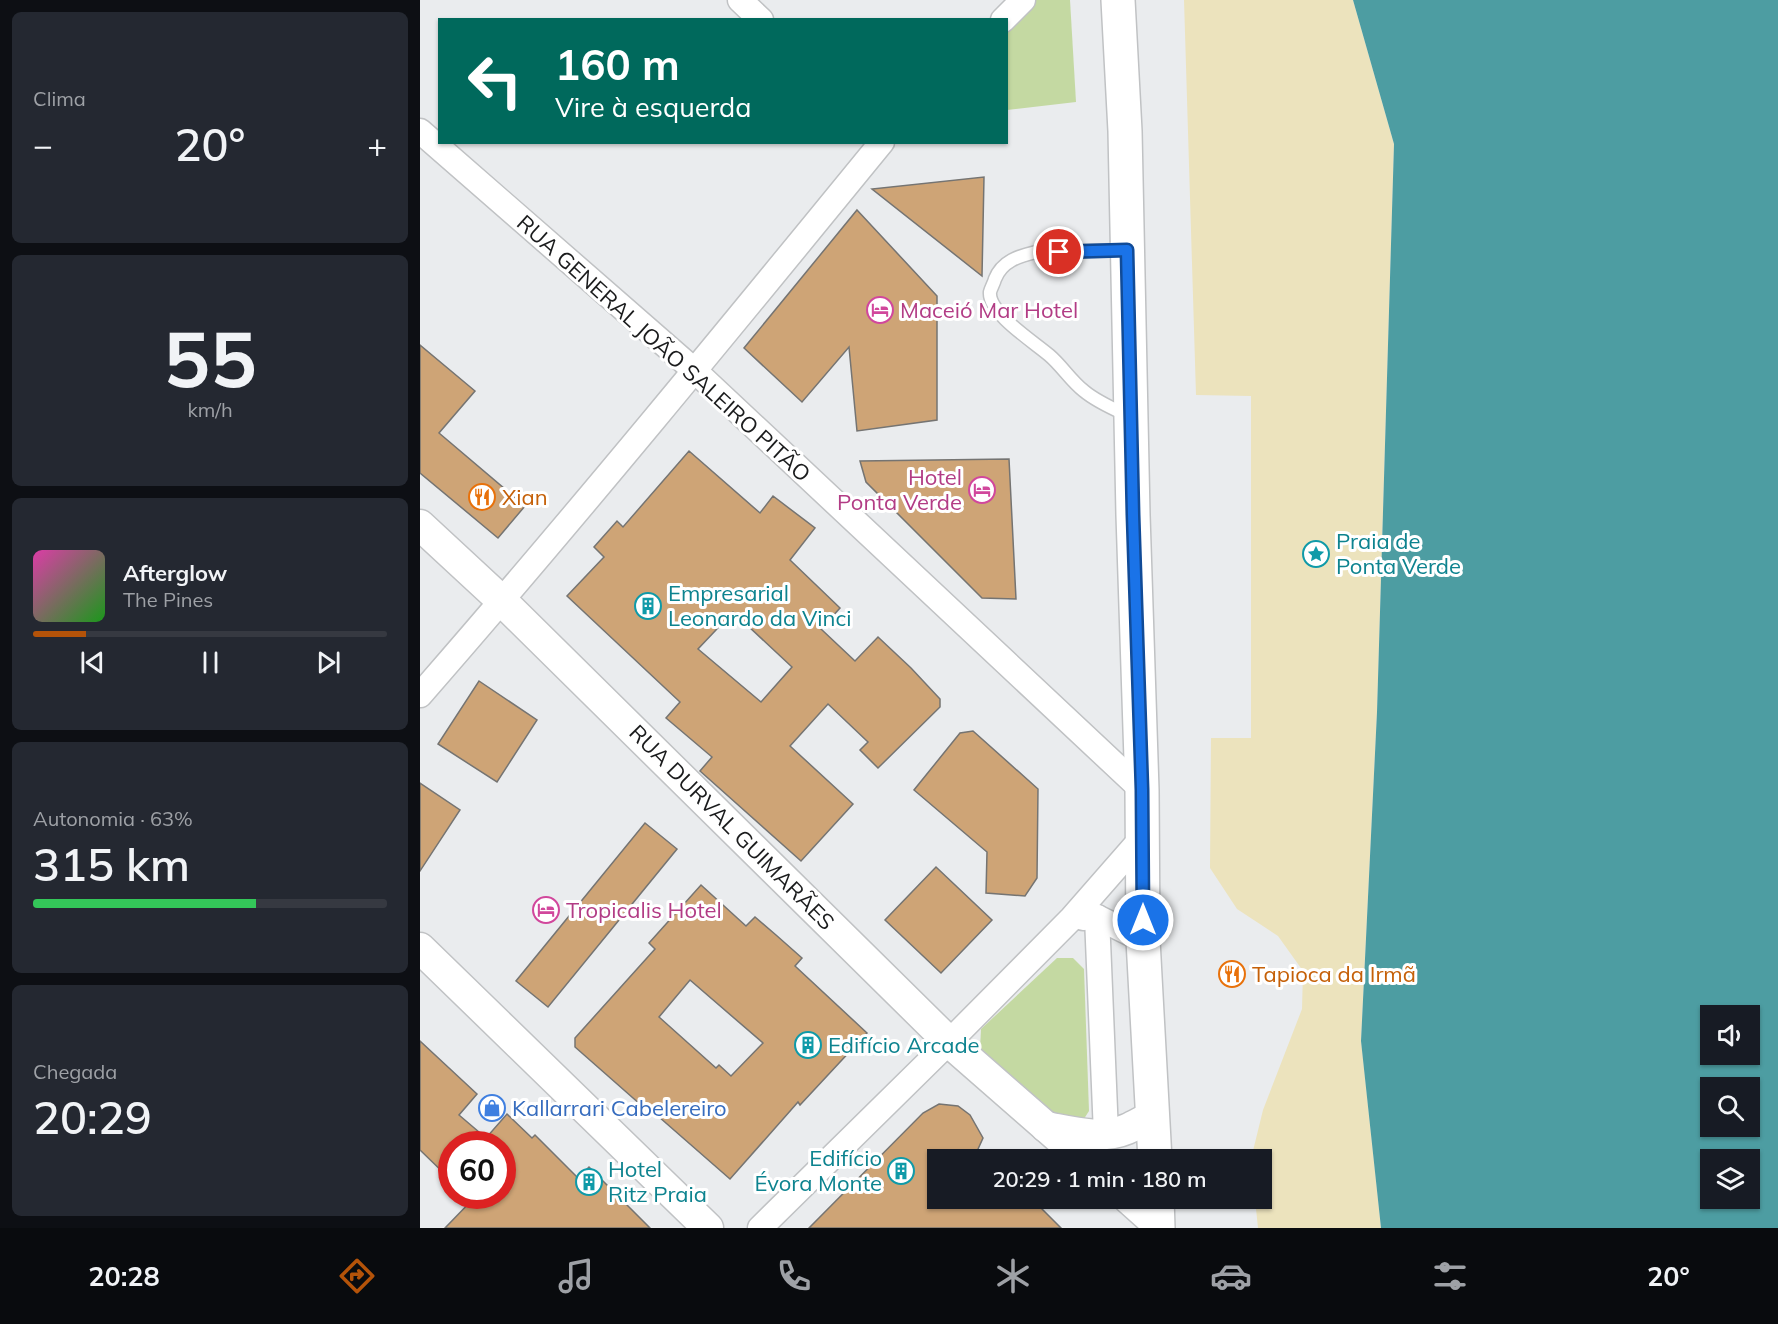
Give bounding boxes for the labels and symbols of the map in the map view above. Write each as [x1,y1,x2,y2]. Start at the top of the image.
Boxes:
street label: RUA GENERAL JOÃO SALEIRO PITÃO [511,209,817,487]
pin [1033,226,1084,277]
hotel icon: Maceió Mar Hotel [865,295,895,325]
place label: Maceió Mar Hotel [900,296,1078,324]
place label: Hotel Ponta Verde [837,463,962,516]
hotel icon: Hotel Ponta Verde [967,475,997,505]
restaurant icon: Xian [467,482,497,512]
place label: Xian [502,483,548,511]
place label: Praia de Ponta Verde [1336,527,1461,580]
place icon: Praia de Ponta Verde [1301,539,1331,569]
place label: Empresarial Leonardo da Vinci [668,579,852,632]
building icon: Empresarial Leonardo da Vinci [633,591,663,621]
street label: RUA DURVAL GUIMARÃES [623,718,841,936]
position arrow [1111,888,1175,952]
hotel icon: Tropicalis Hotel [531,895,561,925]
place label: Tropicalis Hotel [566,896,722,924]
restaurant icon: Tapioca da Irmã [1217,959,1247,989]
place label: Tapioca da Irmã [1252,960,1416,988]
building icon: Edifício Arcade [793,1030,823,1060]
place label: Edifício Arcade [828,1031,980,1059]
shop icon: Kallarrari Cabelereiro [477,1093,507,1123]
place label: Kallarrari Cabelereiro [512,1094,727,1122]
speed limit sign: 60 [438,1131,516,1209]
place label: Edifício Évora Monte [754,1144,882,1197]
place label: Hotel Ritz Praia [608,1155,707,1208]
building icon: Edifício Évora Monte [886,1156,916,1186]
building icon: Hotel Ritz Praia [574,1167,604,1197]

